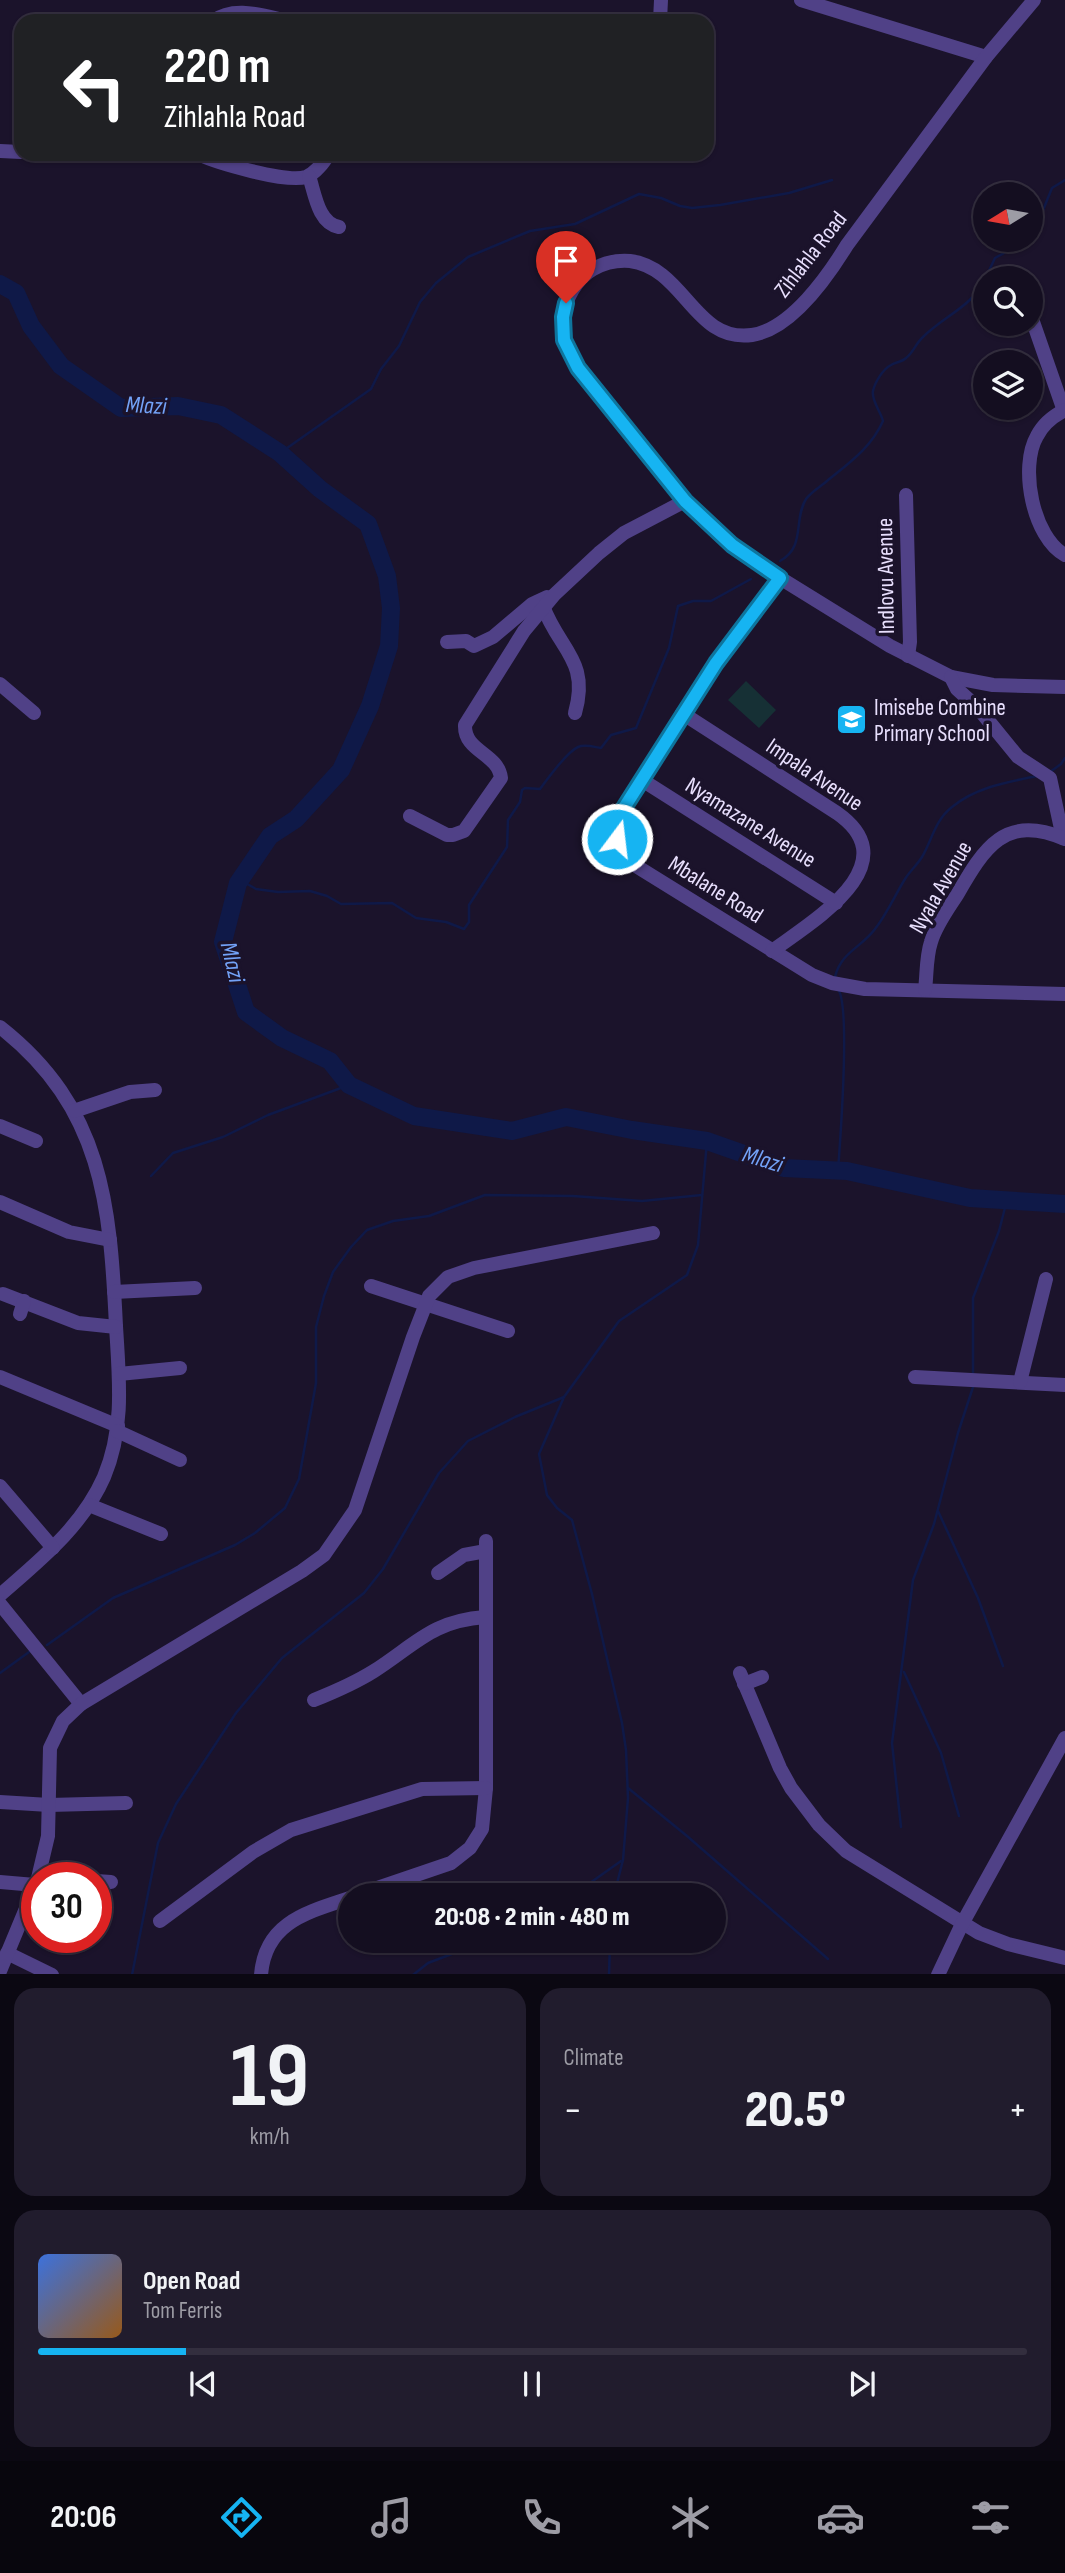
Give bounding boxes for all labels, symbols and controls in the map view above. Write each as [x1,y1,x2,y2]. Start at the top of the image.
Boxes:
text: 220 m [164,38,270,97]
icon: left [49,42,140,133]
text: Zihlahla Road [164,98,306,137]
north arrow [973,182,1043,252]
map controls [973,182,1043,420]
street label: Zihlahla Road [768,206,853,303]
pin [536,231,596,303]
icon: arrive [547,242,585,280]
button: search [973,266,1043,336]
button: layers [973,350,1043,420]
water label: Mlazi [125,390,168,421]
street label: Indlovu Avenue [871,518,901,634]
place label: Imisebe Combine Primary School [874,694,1006,748]
school or university icon: Imisebe Combine Primary School [834,703,868,737]
street label: Impala Avenue [761,732,868,817]
street label: Nyamazane Avenue [680,772,821,874]
position arrow [580,802,654,876]
street label: Nyala Avenue [903,836,979,939]
street label: Mbalane Road [663,850,768,930]
water label: Mlazi [214,939,251,986]
water label: Mlazi [739,1140,787,1180]
speed limit sign: 30 [21,1862,112,1953]
text: 20:08 · 2 min · 480 m [434,1902,630,1933]
text: 19 [230,2023,309,2132]
text: Climate [564,2044,623,2072]
text: 20.5° [745,2079,846,2142]
text: − [564,2088,582,2133]
text: + [1008,2088,1027,2133]
text: km/h [250,2123,290,2151]
text: Open Road [143,2266,240,2297]
text: Tom Ferris [143,2297,222,2325]
icon: previous [184,2365,222,2403]
icon: pause [513,2365,551,2403]
icon: next [843,2365,881,2403]
icon: directions [217,2493,266,2542]
icon: music [367,2493,416,2542]
icon: phone [517,2493,566,2542]
icon: climate [666,2493,715,2542]
icon: car [816,2493,865,2542]
icon: filters [966,2493,1015,2542]
text: 20:06 [50,2498,117,2537]

